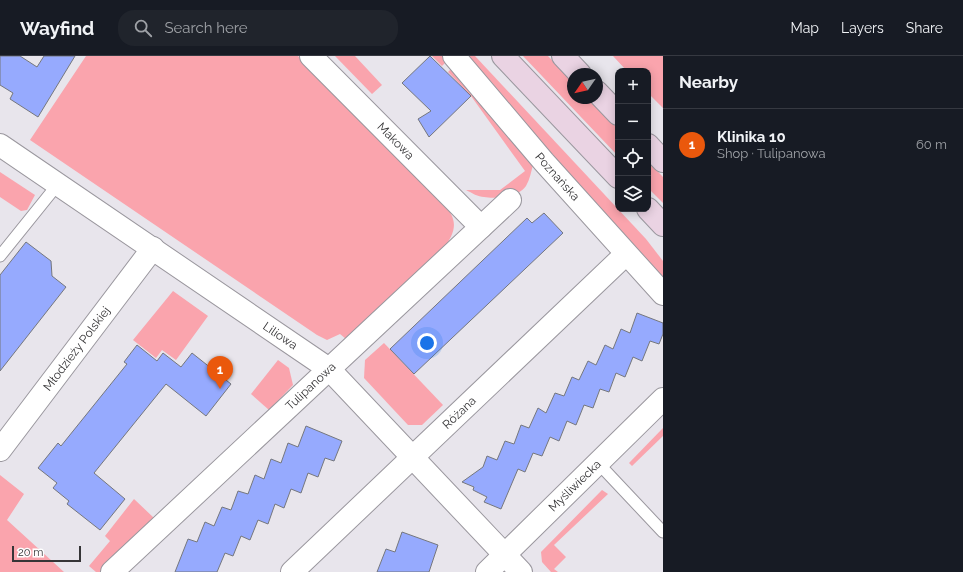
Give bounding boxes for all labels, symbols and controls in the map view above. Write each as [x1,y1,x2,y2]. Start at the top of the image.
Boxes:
search box [118,10,398,46]
text: Wayfind [20,17,94,39]
icon: search [132,17,154,39]
text: Search here [164,19,248,37]
text: Map [791,20,819,36]
text: Layers [841,20,884,36]
text: Share [906,20,943,36]
north arrow [567,68,603,104]
map controls [615,68,651,212]
button: + [615,68,651,104]
text: Nearby [679,72,738,92]
button: − [615,104,651,140]
street label: Makowa [374,120,417,162]
text: Klinika 10 [717,128,786,146]
text: 1 [689,137,695,152]
text: 60 m [916,137,947,152]
button: locate [615,140,651,176]
text: Shop · Tulipanowa [717,146,826,161]
street label: Poznańska [532,150,582,204]
button: layers [615,176,651,212]
street label: Młodzieży Polskiej [40,304,113,393]
street label: Liliowa [260,319,300,352]
your location [417,333,437,353]
pin: 1 [207,356,233,389]
street label: Tulipanowa [283,360,339,413]
street label: Różana [440,394,479,432]
street label: Myśliwiecka [546,457,604,514]
scale bar [12,544,81,563]
text: 20 m [18,546,43,559]

